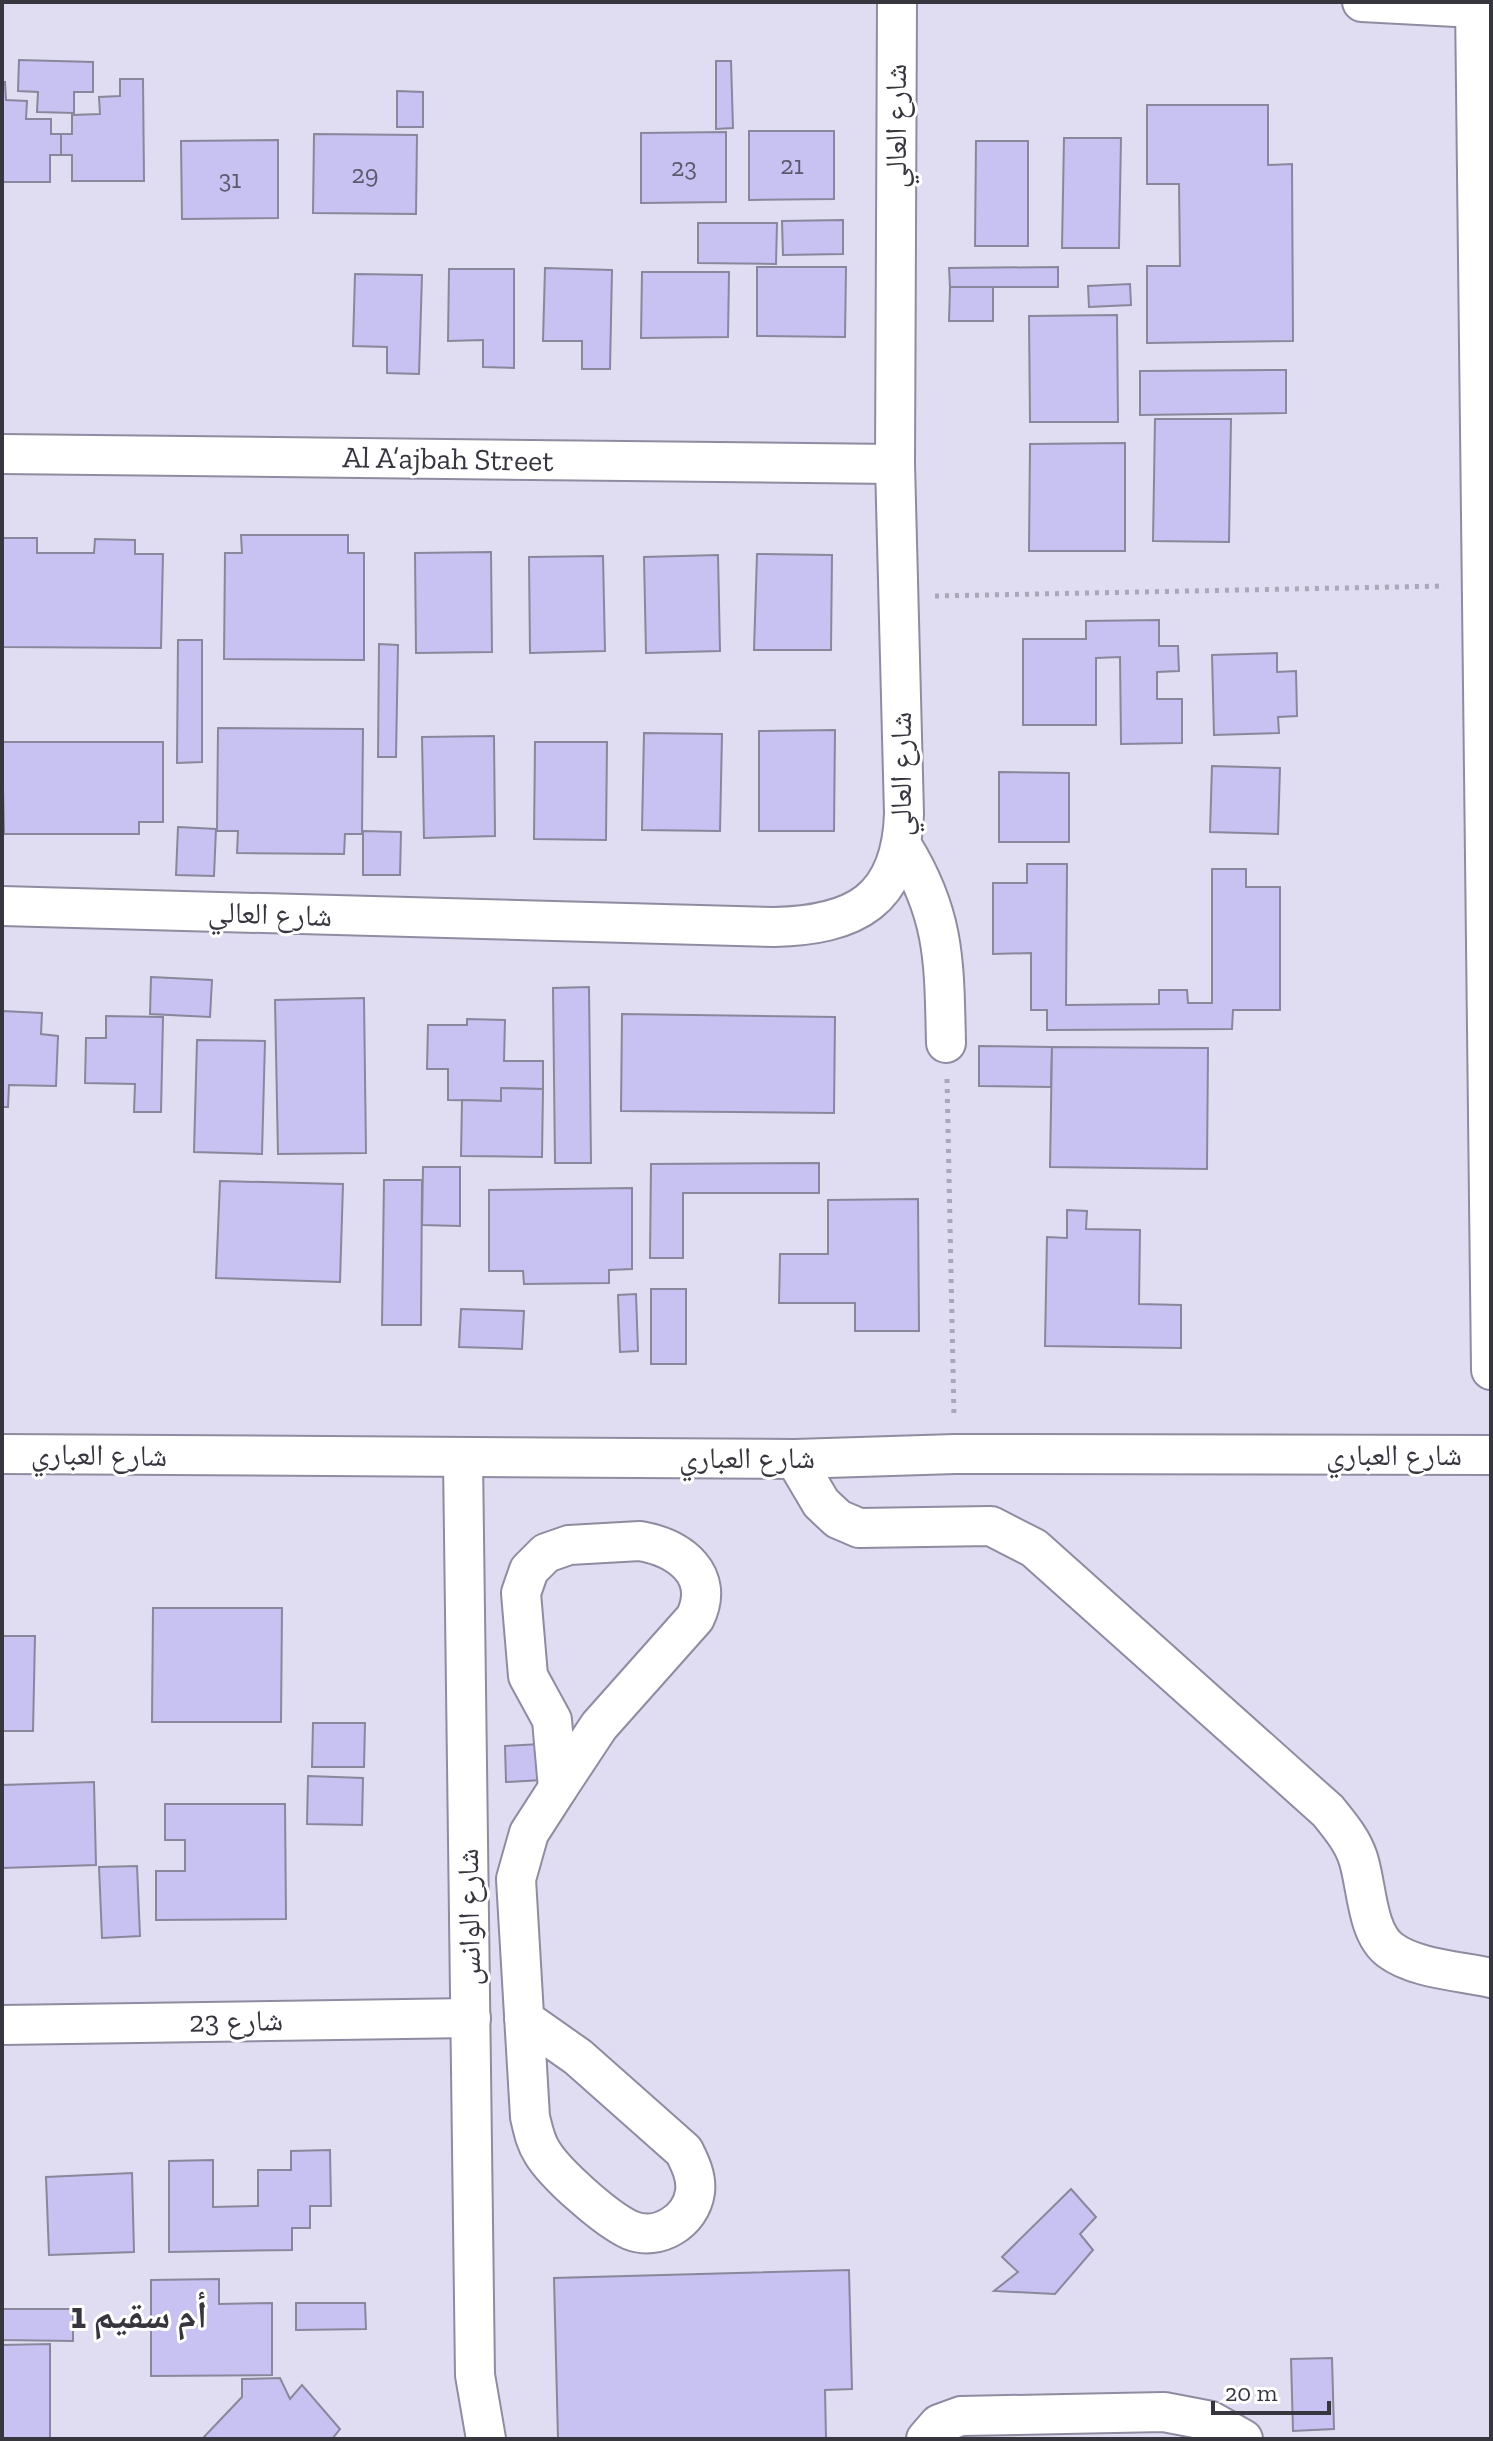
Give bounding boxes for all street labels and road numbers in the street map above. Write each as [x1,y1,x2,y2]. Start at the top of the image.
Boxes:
street label: شارع العالي [878,64,920,188]
street label: Al A’ajbah Street [342,439,554,479]
street label: شارع العالي [883,712,925,836]
street label: شارع العالي [207,894,333,940]
street label: شارع العباري [30,1436,167,1480]
street label: شارع العباري [1326,1437,1462,1479]
street label: شارع العباري [679,1440,815,1482]
street label: شارع الوانس [450,1848,489,1986]
street label: شارع 23 [189,2002,283,2041]

